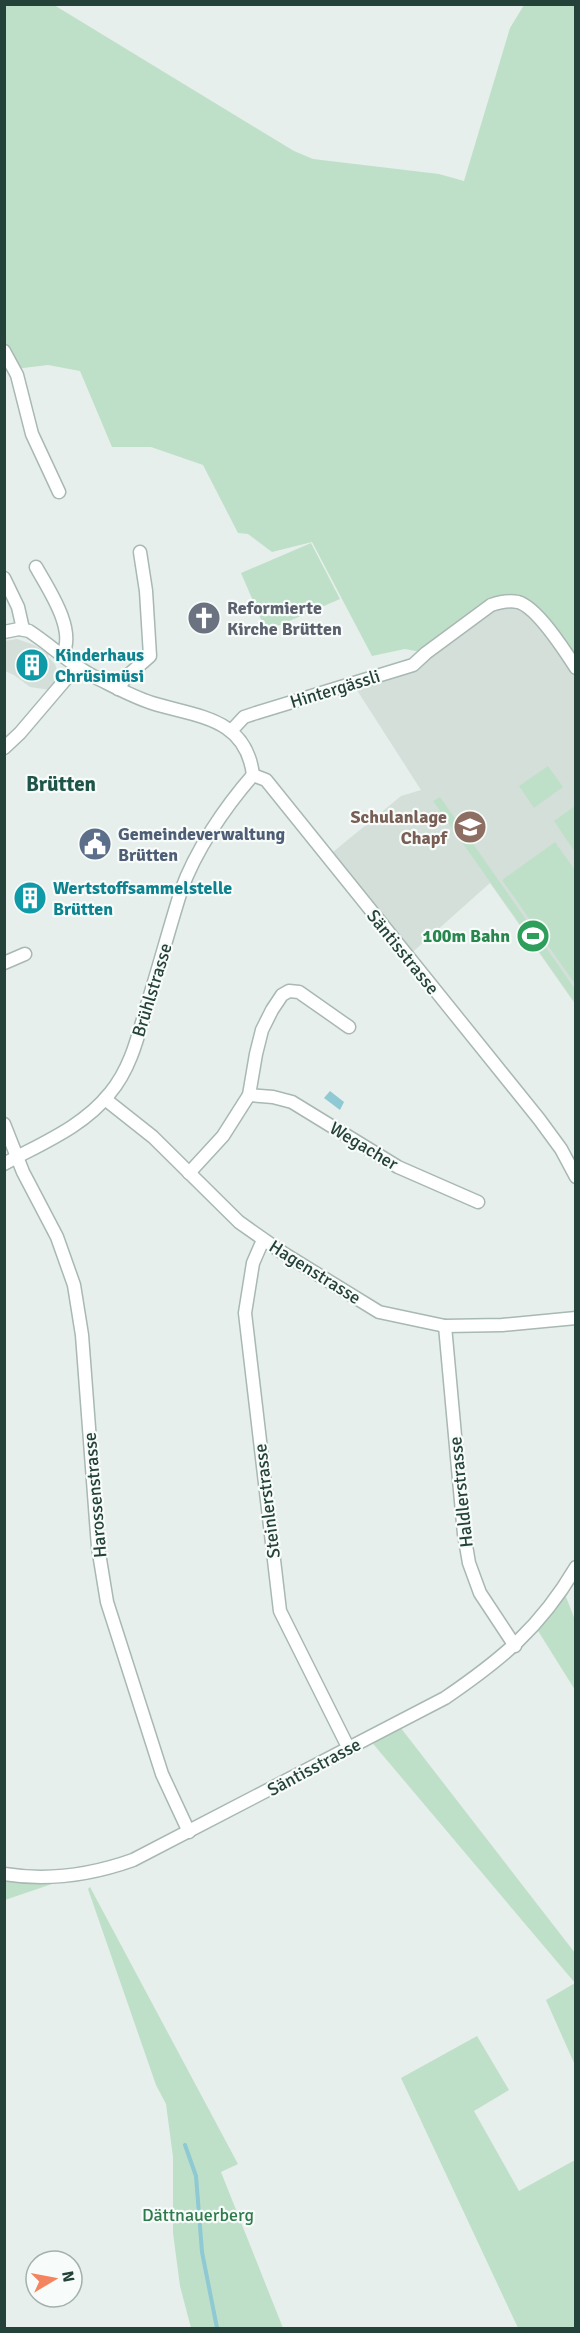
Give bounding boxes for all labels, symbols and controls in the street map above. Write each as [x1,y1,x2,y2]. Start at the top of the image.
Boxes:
place label: Reformierte Kirche Brütten [227,597,342,640]
church icon: Reformierte Kirche Brütten [186,600,222,636]
place label: Kinderhaus Chrüsimüsi [55,644,144,687]
building icon: Kinderhaus Chrüsimüsi [14,647,50,683]
street label: Hintergässli [287,665,383,713]
district label: Brütten [26,771,96,797]
place label: Schulanlage Chapf [351,806,448,849]
school or university icon: Schulanlage Chapf [452,809,488,845]
place label: Gemeindeverwaltung Brütten [118,823,286,866]
public building icon: Gemeindeverwaltung Brütten [77,826,113,862]
place label: Wertstoffsammelstelle Brütten [53,877,232,920]
building icon: Wertstoffsammelstelle Brütten [12,880,48,916]
street label: Säntisstrasse [362,905,444,999]
sports icon: 100m Bahn [515,918,551,954]
place label: 100m Bahn [422,925,510,947]
street label: Brühlstrasse [127,941,177,1039]
street label: Wegacher [326,1117,403,1175]
street label: Hagenstrasse [265,1235,365,1309]
street label: Harossenstrasse [79,1431,111,1559]
street label: Haldlerstrasse [444,1436,478,1548]
street label: Steinlerstrasse [249,1443,285,1559]
street label: Säntisstrasse [263,1733,365,1801]
park label: Dättnauerberg [142,2204,254,2226]
north arrow [24,2249,84,2309]
text: N [57,2269,79,2284]

